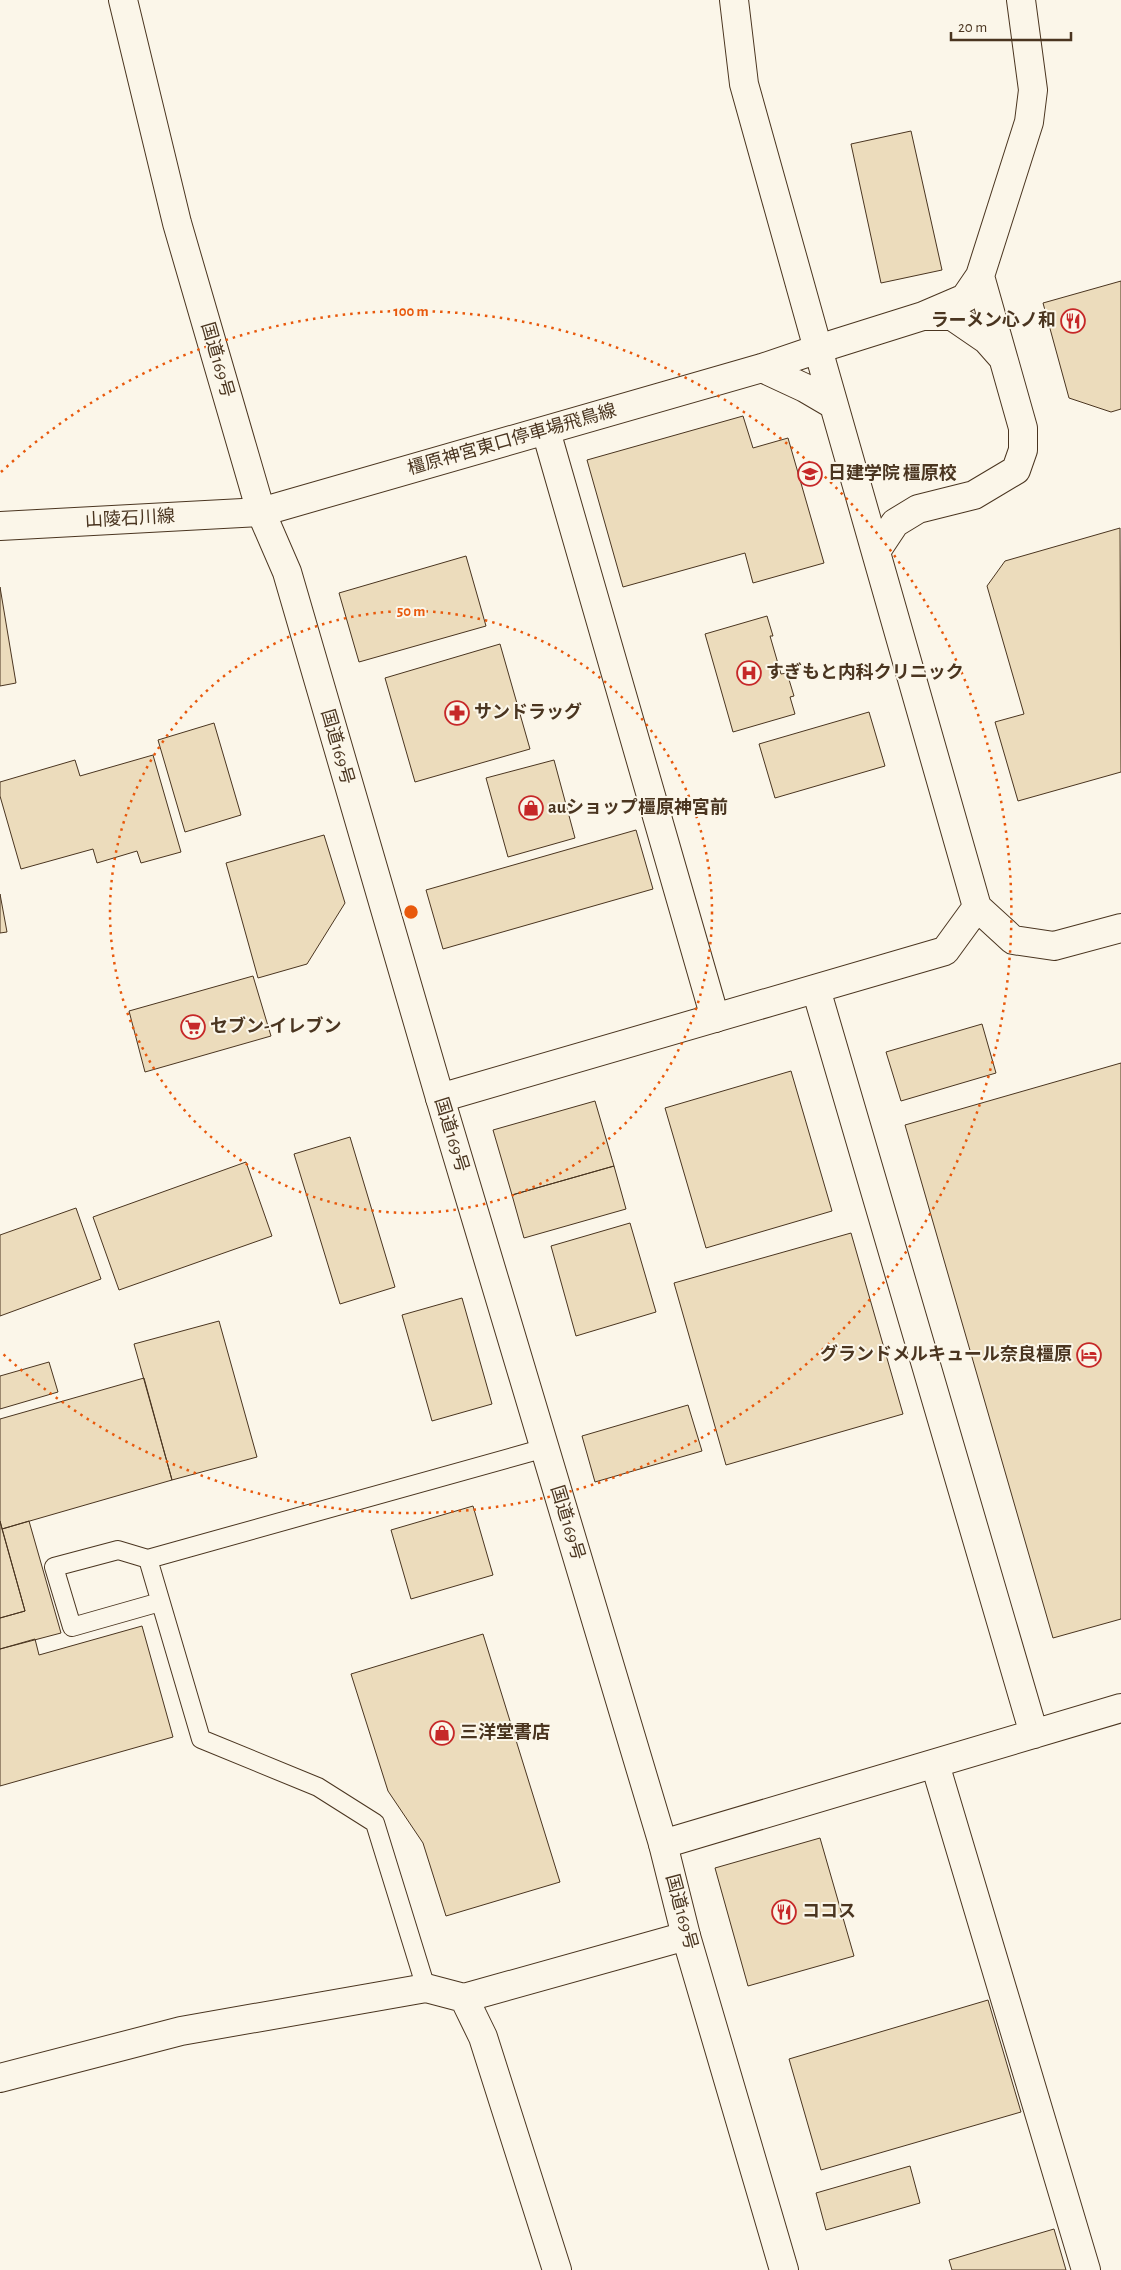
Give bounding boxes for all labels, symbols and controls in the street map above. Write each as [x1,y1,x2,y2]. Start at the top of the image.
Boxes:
scale bar [951,10,1071,42]
text: 20 m [958,20,987,35]
text: 100 m [393,304,429,319]
restaurant icon: ラーメン心ノ和 [1060,308,1086,334]
place label: ラーメン心ノ和 [931,310,1056,330]
street label: 国道169号 [198,320,238,400]
street label: 橿原神宮東口停車場飛鳥線 [405,400,618,478]
school or university icon: 日建学院 橿原校 [797,461,823,487]
place label: 日建学院 橿原校 [828,463,957,483]
street label: 山陵石川線 [84,506,175,530]
text: 50 m [397,604,425,619]
hospital icon: すぎもと内科クリニック [736,660,762,686]
place label: すぎもと内科クリニック [766,662,964,682]
pharmacy icon: サンドラッグ [444,700,470,726]
place label: サンドラッグ [474,702,582,722]
street label: 国道169号 [318,707,358,787]
shop icon: auショップ橿原神宮前 [518,795,544,821]
place label: auショップ橿原神宮前 [548,797,728,817]
centre of rings [402,903,420,921]
supermarket icon: セブン-イレブン [180,1014,206,1040]
place label: セブン-イレブン [210,1016,341,1036]
street label: 国道169号 [431,1095,473,1175]
hotel icon: グランドメルキュール奈良橿原 [1076,1342,1102,1368]
place label: グランドメルキュール奈良橿原 [820,1344,1072,1364]
street label: 国道169号 [547,1483,589,1563]
shop icon: 三洋堂書店 [429,1720,455,1746]
place label: 三洋堂書店 [460,1722,550,1742]
street label: 国道169号 [662,1872,702,1952]
restaurant icon: ココス [771,1899,797,1925]
place label: ココス [802,1903,856,1921]

